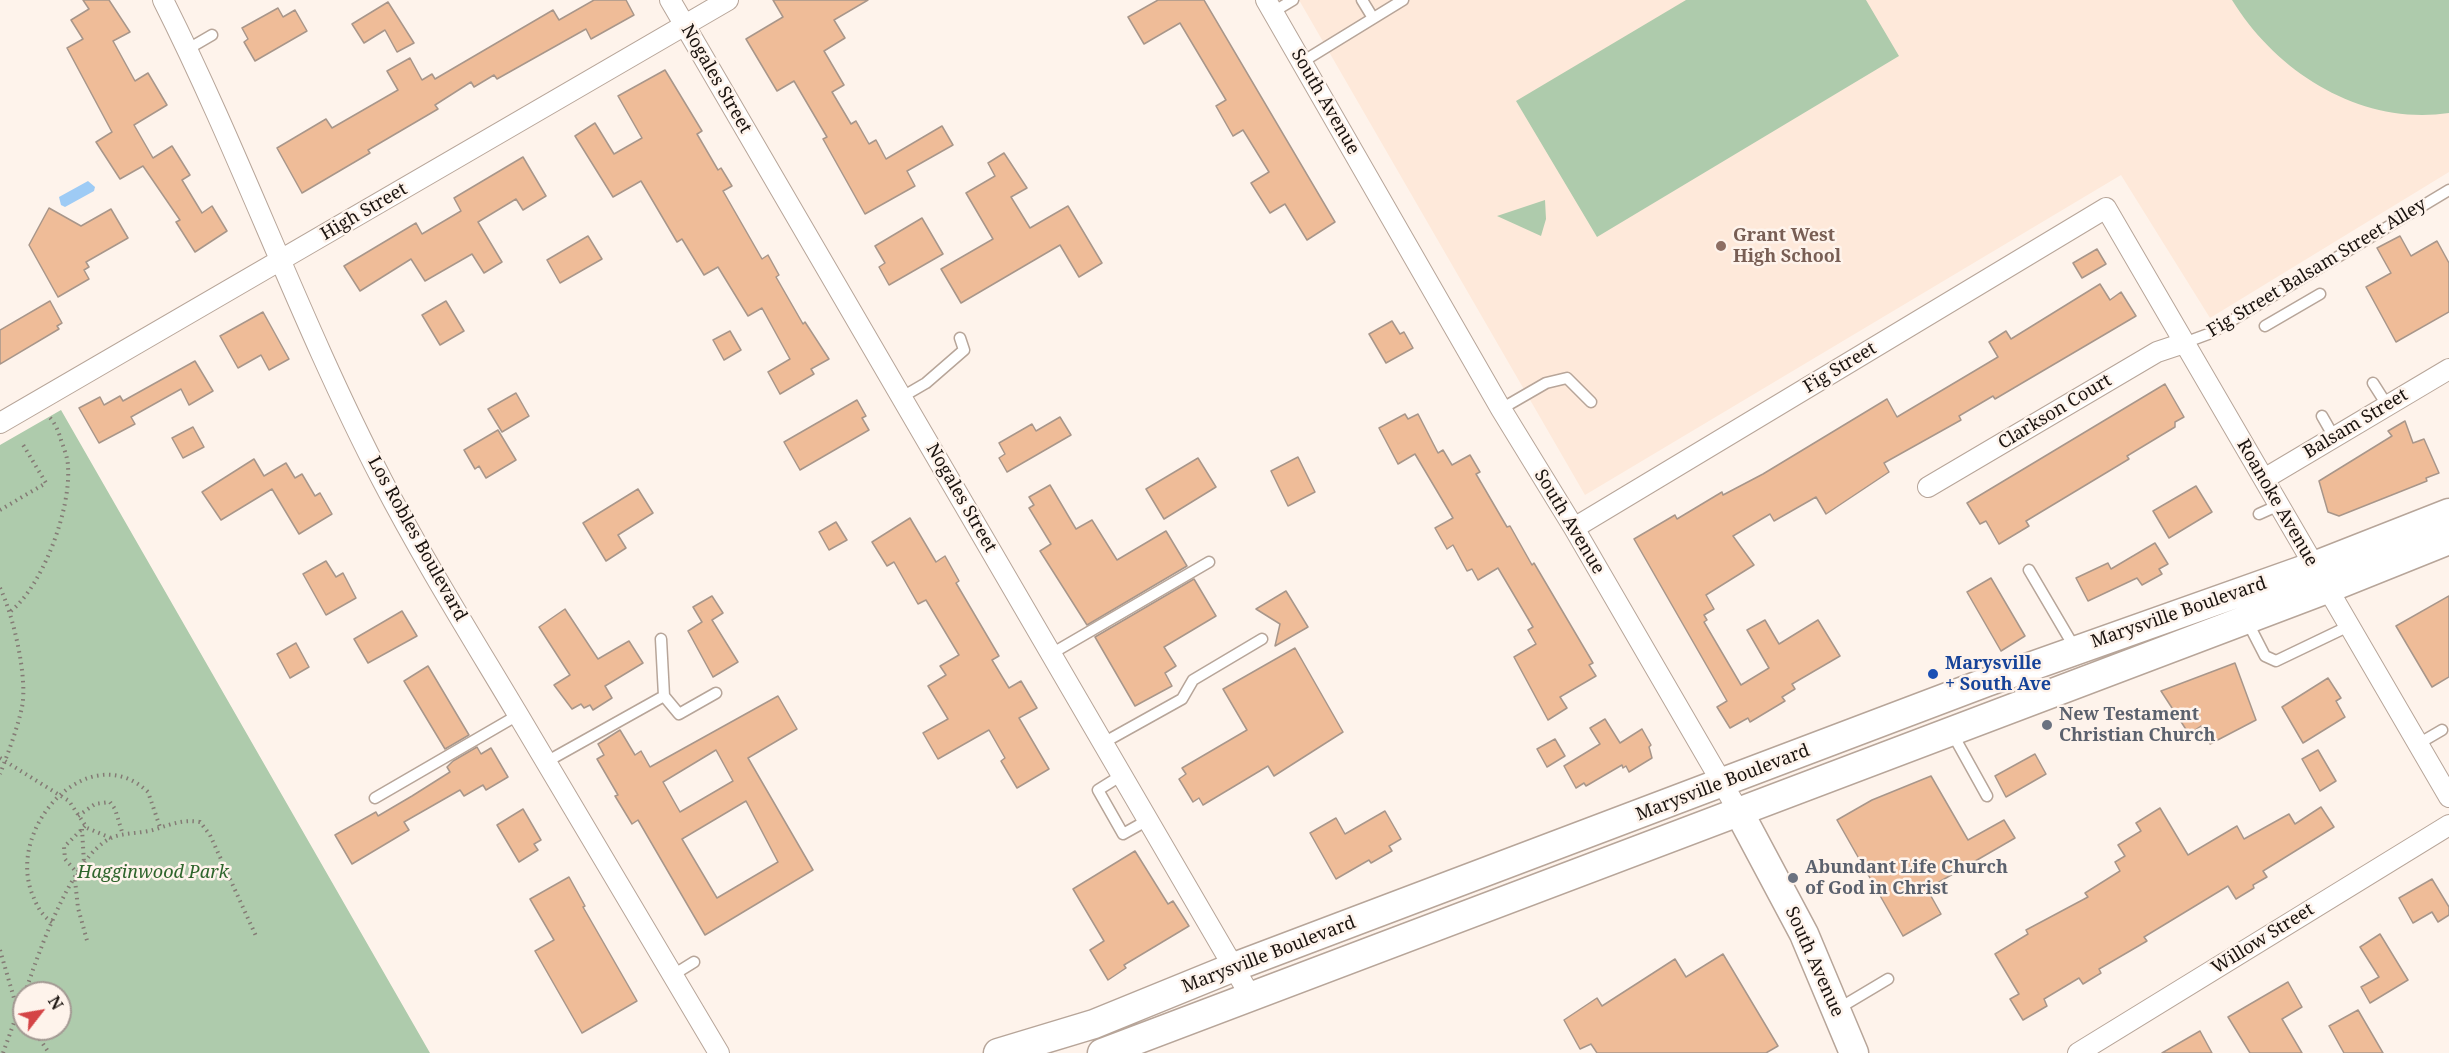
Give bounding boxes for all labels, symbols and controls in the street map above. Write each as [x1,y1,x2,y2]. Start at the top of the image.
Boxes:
street label: Nogales Street [676,21,756,137]
street label: South Avenue [1286,45,1364,159]
street label: High Street [317,179,411,245]
street label: Fig Street Balsam Street Alley [2204,194,2430,342]
place label: Grant West High School [1733,225,1841,268]
marker: Grant West High School [1714,239,1728,253]
street label: Fig Street [1800,338,1880,398]
street label: Clarkson Court [1994,370,2116,454]
street label: Balsam Street [2300,384,2412,464]
street label: Roanoke Avenue [2232,436,2322,570]
street label: Nogales Street [921,440,1001,556]
street label: Los Robles Boulevard [363,453,471,625]
street label: South Avenue [1529,466,1609,578]
street label: Marysville Boulevard [2088,573,2270,653]
place label: Marysville + South Ave [1945,653,2051,696]
marker: Marysville + South Ave [1926,667,1940,681]
place label: New Testament Christian Church [2059,704,2216,746]
marker: New Testament Christian Church [2040,718,2054,732]
street label: Marysville Boulevard [1633,740,1813,826]
place label: Abundant Life Church of God in Christ [1805,857,2008,900]
park label: Hagginwood Park [77,862,229,884]
marker: Abundant Life Church of God in Christ [1786,871,1800,885]
street label: Willow Street [2208,899,2318,979]
street label: South Avenue [1780,904,1848,1020]
street label: Marysville Boulevard [1179,912,1359,998]
north arrow [12,981,72,1041]
text: N [43,992,68,1014]

